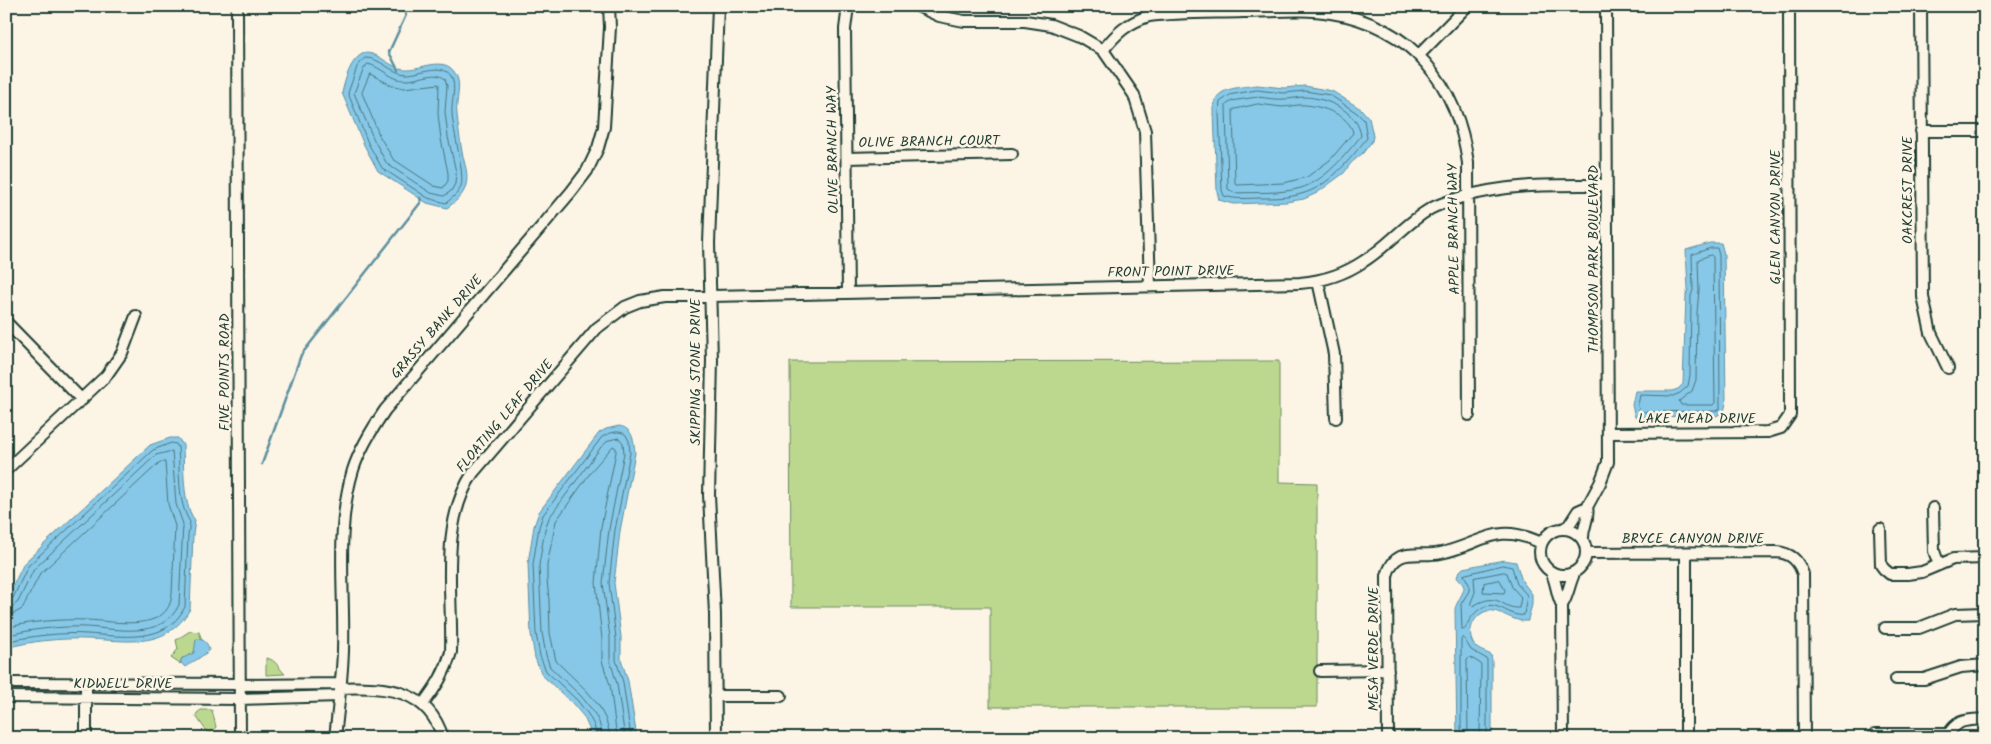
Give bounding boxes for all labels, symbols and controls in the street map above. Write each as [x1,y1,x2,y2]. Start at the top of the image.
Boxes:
street label: OLIVE BRANCH WAY [821,85,845,214]
street label: OLIVE BRANCH COURT [858,130,1001,154]
street label: OAKCREST DRIVE [1897,135,1919,244]
street label: GLEN CANYON DRIVE [1765,149,1787,284]
street label: APPLE BRANCH WAY [1442,162,1466,295]
street label: THOMPSON PARK BOULEVARD [1583,165,1605,353]
street label: FRONT POINT DRIVE [1107,260,1235,284]
street label: GRASSY BANK DRIVE [385,269,489,384]
street label: SKIPPING STONE DRIVE [685,298,707,446]
street label: FIVE POINTS ROAD [214,313,236,431]
street label: FLOATING LEAF DRIVE [451,354,560,477]
street label: LAKE MEAD DRIVE [1638,408,1757,430]
street label: BRYCE CANYON DRIVE [1622,528,1765,550]
street label: MESA VERDE DRIVE [1363,586,1385,711]
street label: KIDWELL DRIVE [74,673,173,695]

